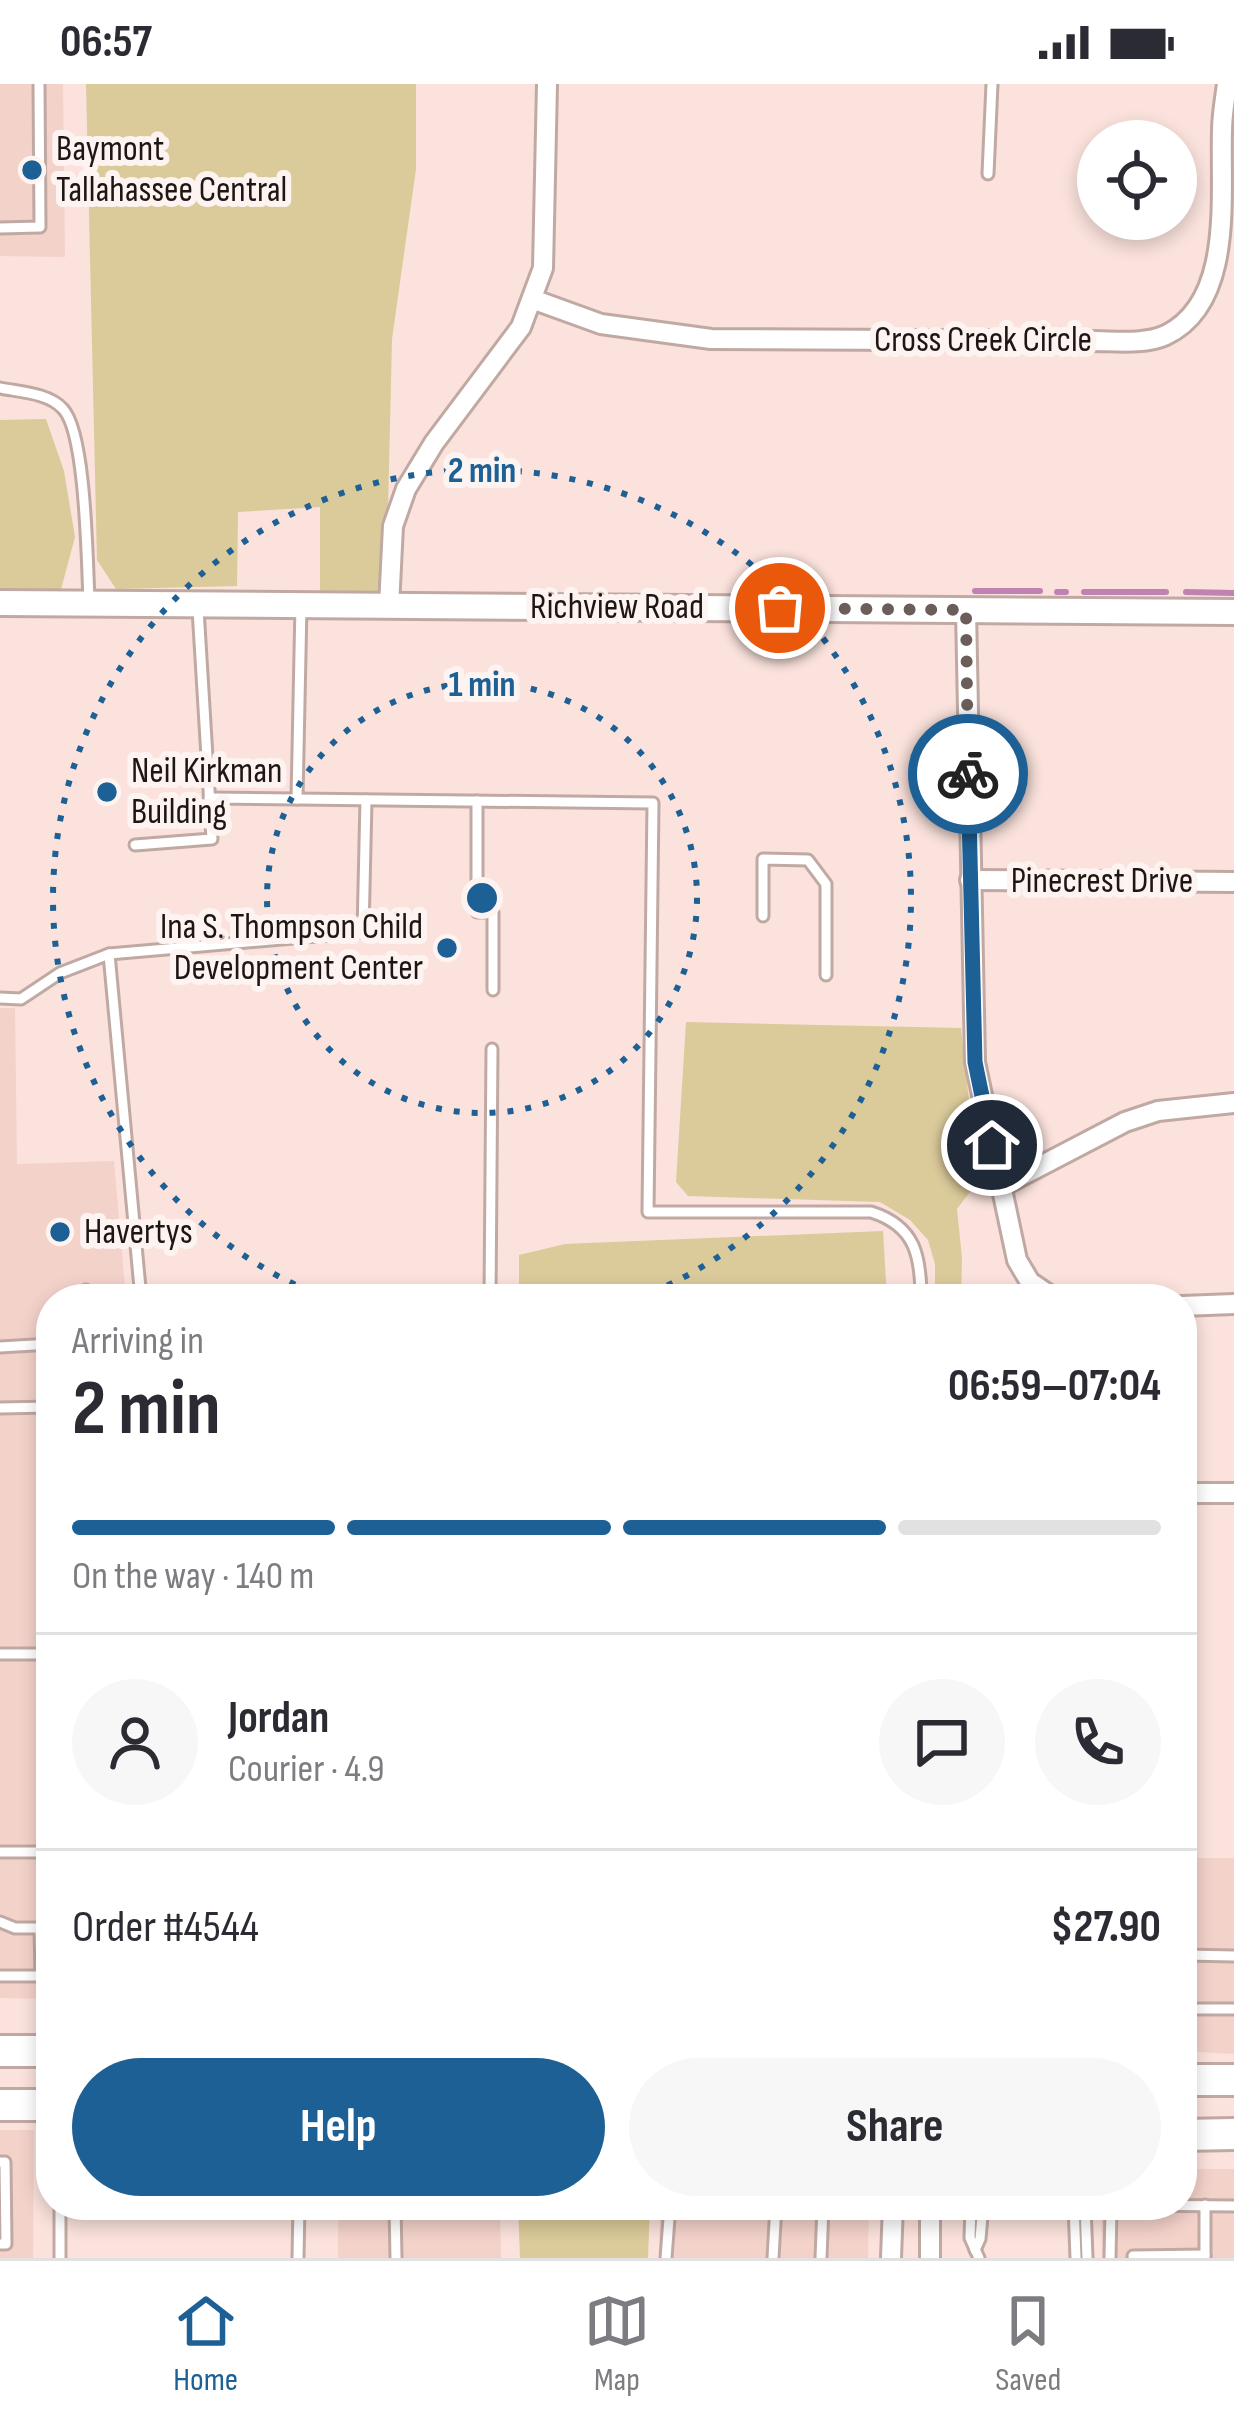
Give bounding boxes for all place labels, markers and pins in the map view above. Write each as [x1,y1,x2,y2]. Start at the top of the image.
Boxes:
place label: Baymont Tallahassee Central [56,128,287,212]
marker: Baymont Tallahassee Central [19,157,45,183]
pin [729,557,831,659]
place label: Neil Kirkman Building [131,750,283,834]
marker: Neil Kirkman Building [94,779,120,805]
centre of rings [461,877,503,919]
place label: Ina S. Thompson Child Development Center [160,906,423,990]
marker: Ina S. Thompson Child Development Center [434,935,460,961]
pin [941,1094,1043,1196]
place label: Havertys [84,1211,193,1254]
marker: Havertys [47,1219,73,1245]

